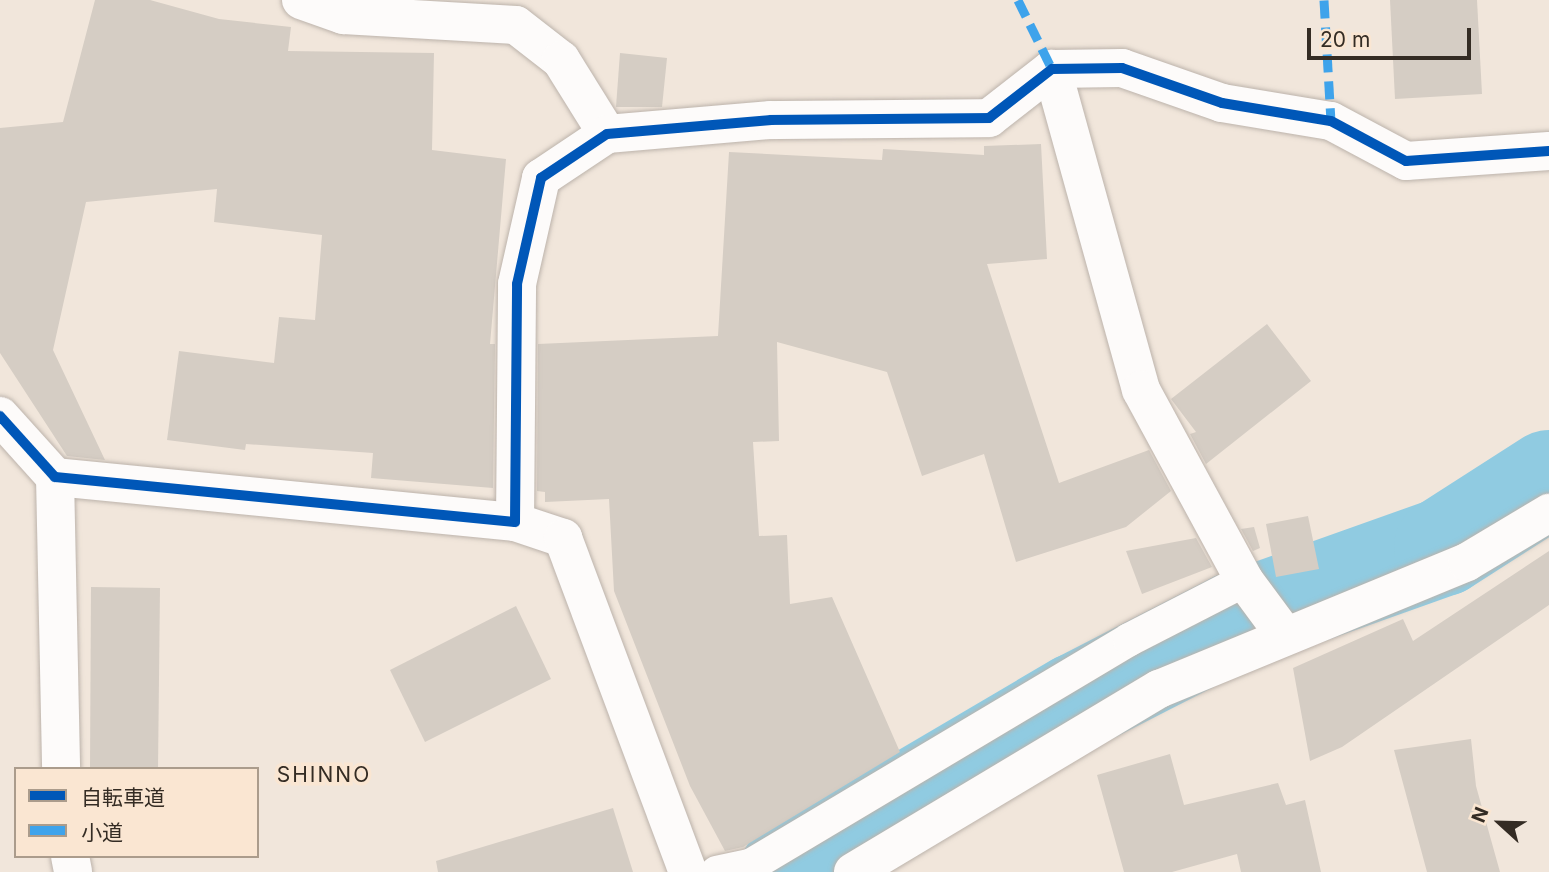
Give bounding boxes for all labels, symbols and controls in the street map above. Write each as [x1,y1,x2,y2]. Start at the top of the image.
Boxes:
scale bar [1311,14,1476,58]
text: 20 m [1320,27,1370,52]
district label: SHINNO [278,762,370,788]
legend [14,767,259,858]
text: 自転車道 [81,785,165,810]
north arrow [1465,788,1535,858]
text: N [1467,804,1493,826]
text: 小道 [81,820,123,845]

